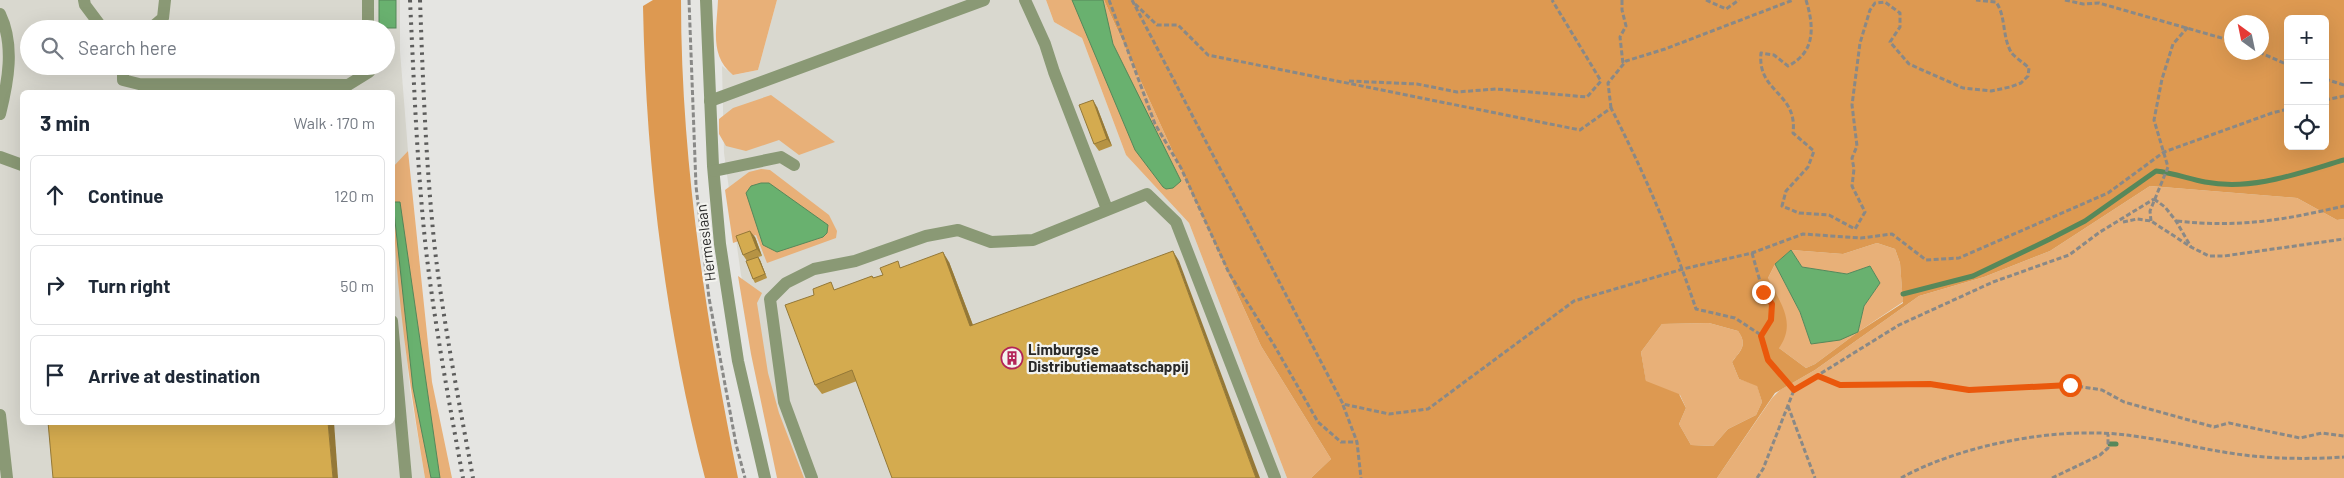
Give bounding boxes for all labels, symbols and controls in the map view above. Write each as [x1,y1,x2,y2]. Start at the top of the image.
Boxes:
north arrow [2224,15,2269,60]
map controls [2284,15,2329,150]
button: + [2284,15,2329,60]
search box [20,20,395,75]
icon: search [38,34,66,62]
text: Search here [78,36,177,59]
button: − [2284,60,2329,105]
button: locate [2284,105,2329,150]
text: 3 min [40,110,90,135]
text: Walk · 170 m [293,113,375,132]
icon: ahead [41,181,69,209]
text: Continue [88,184,164,207]
text: 120 m [334,186,374,205]
street label: Hermeslaan [691,203,719,283]
icon: right [41,271,69,299]
text: Turn right [88,274,170,297]
text: 50 m [340,276,374,295]
route end [1752,281,1775,304]
place label: Limburgse Distributiemaatschappij [1028,340,1189,375]
building icon: Limburgse Distributiemaatschappij [1000,346,1024,370]
icon: arrive [41,361,69,389]
text: Arrive at destination [88,364,260,387]
route start [2059,374,2082,397]

